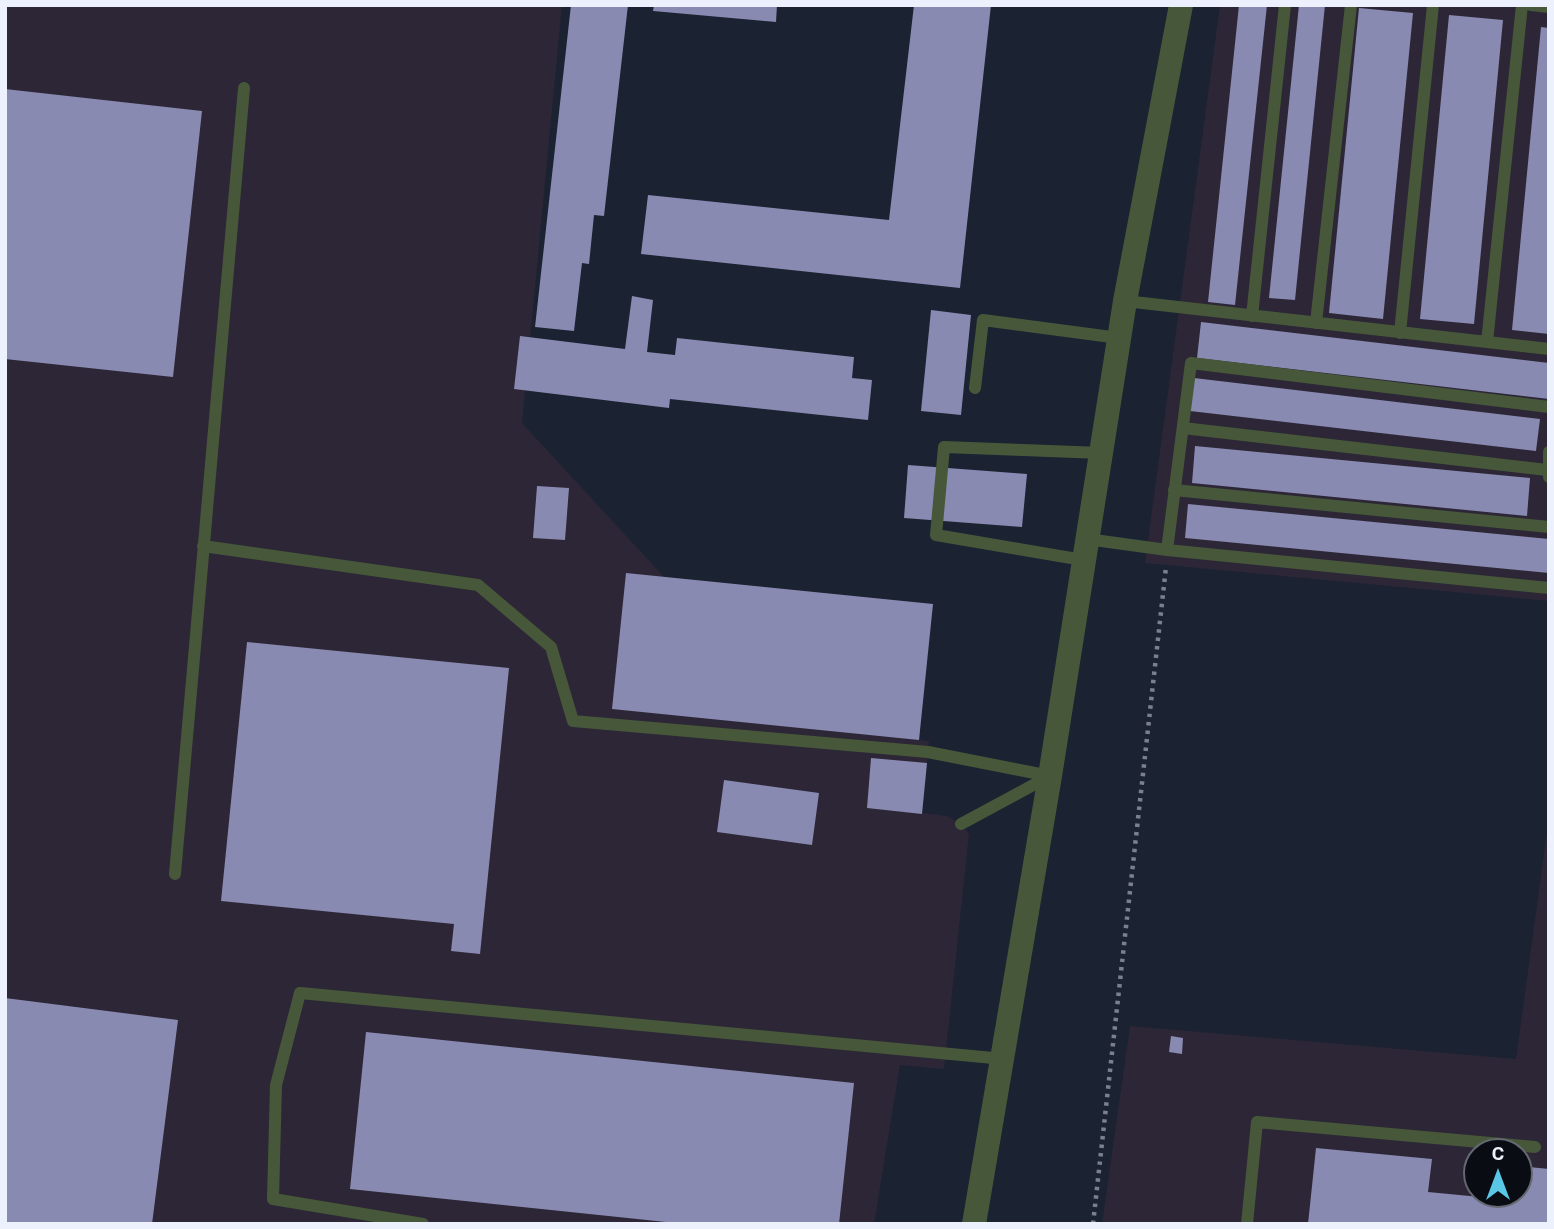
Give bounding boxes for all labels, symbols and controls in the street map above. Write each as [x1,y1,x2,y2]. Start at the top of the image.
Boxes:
north arrow [1463,1138,1533,1208]
text: С [1492,1142,1504,1165]

